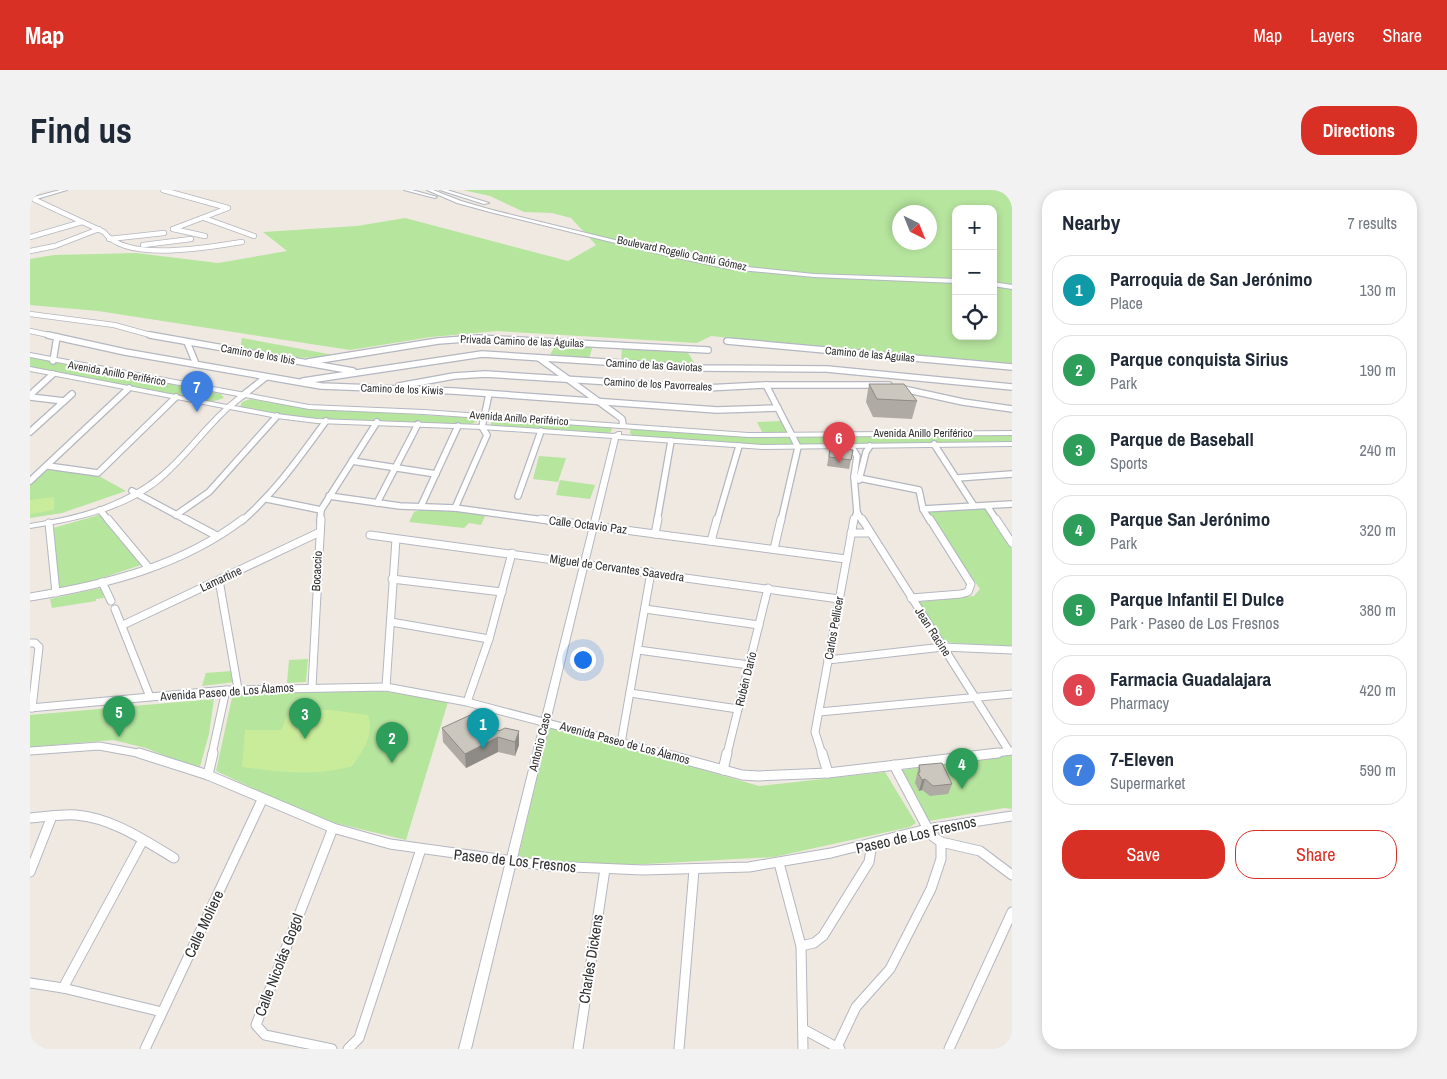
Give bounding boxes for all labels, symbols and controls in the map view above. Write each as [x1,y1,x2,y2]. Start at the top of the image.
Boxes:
text: Map [25,19,64,51]
text: Map [1254,23,1282,48]
text: Layers [1310,23,1355,48]
text: Share [1383,23,1422,48]
button: Directions [1301,106,1417,155]
text: Find us [30,107,132,154]
north arrow [892,205,937,250]
map controls [952,205,997,340]
button: + [952,205,997,250]
text: Nearby [1062,208,1120,237]
text: 7 results [1347,212,1397,234]
street label: Boulevard Rogelio Cantú Gómez [616,232,749,274]
button: − [952,250,997,295]
text: Parroquia de San Jerónimo [1110,266,1313,292]
text: 1 [1075,279,1083,301]
text: 130 m [1360,279,1396,301]
text: Place [1110,292,1143,314]
button: locate [952,295,997,340]
street label: Privada Camino de las Águilas [460,332,585,350]
street label: Camino de los Ibis [220,341,297,368]
street label: Camino de las Águilas [824,343,916,365]
text: Parque conquista Sirius [1110,346,1288,372]
street label: Camino de las Gaviotas [605,355,703,375]
street label: Avenida Anillo Periférico [66,357,167,389]
text: 2 [1075,359,1083,381]
text: 190 m [1360,359,1396,381]
pin: 7 [181,371,213,412]
text: Park [1110,372,1137,394]
street label: Camino de los Pavorreales [603,374,713,394]
street label: Camino de los Kiwis [360,381,444,397]
street label: Avenida Anillo Periférico [468,407,569,428]
pin: 6 [823,422,855,463]
street label: Avenida Anillo Periférico [872,426,973,440]
text: Parque de Baseball [1110,426,1254,452]
text: 3 [1075,439,1083,461]
text: 240 m [1360,439,1396,461]
text: Sports [1110,452,1148,474]
text: Parque San Jerónimo [1110,506,1270,532]
street label: Calle Octavio Paz [548,512,628,538]
text: 4 [1075,519,1083,541]
text: 320 m [1360,519,1396,541]
text: Park [1110,532,1137,554]
street label: Bocaccio [308,550,326,592]
street label: Miguel de Cervantes Saavedra [549,551,686,585]
street label: Lamartine [198,562,244,596]
text: Parque Infantil El Dulce [1110,586,1284,612]
street label: Carlos Pellicer [821,594,848,661]
text: 5 [1075,599,1083,621]
text: 380 m [1360,599,1396,621]
street label: Jean Racine [911,604,955,660]
text: Park · Paseo de Los Fresnos [1110,612,1279,634]
your location [570,647,596,673]
street label: Rubén Darío [731,650,761,708]
text: Farmacia Guadalajara [1110,666,1271,692]
street label: Avenida Paseo de Los Álamos [159,679,294,705]
text: 6 [1075,679,1083,701]
text: 420 m [1360,679,1396,701]
text: Pharmacy [1110,692,1169,714]
pin: 5 [103,696,135,737]
pin: 3 [289,698,321,739]
pin: 1 [467,708,499,749]
street label: Antonio Caso [525,711,555,774]
street label: Avenida Paseo de Los Álamos [557,718,692,768]
pin: 2 [376,722,408,763]
text: 7-Eleven [1110,746,1174,772]
pin: 4 [946,748,978,789]
text: 7 [1075,759,1083,781]
text: 590 m [1360,759,1396,781]
text: Supermarket [1110,772,1185,794]
street label: Paseo de Los Fresnos [854,810,978,859]
button: Save [1062,830,1225,879]
button: Share [1235,830,1397,879]
street label: Paseo de Los Fresnos [453,844,577,877]
street label: Calle Moliere [179,886,228,961]
street label: Calle Nicolás Gogol [249,910,308,1019]
street label: Charles Dickens [573,913,608,1005]

